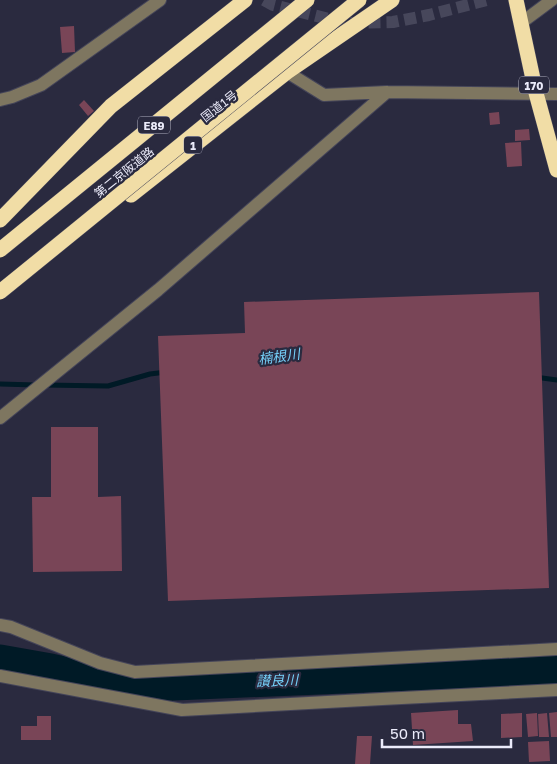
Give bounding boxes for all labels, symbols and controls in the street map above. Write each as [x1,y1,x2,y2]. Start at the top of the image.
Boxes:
road number: 170 [519,76,549,94]
street label: 国道1号 [198,87,240,125]
road number: E89 [138,116,170,134]
road number: 1 [184,136,202,154]
street label: 第二京阪道路 [91,144,157,200]
water label: 楠根川 [257,344,303,367]
water label: 讃良川 [256,671,300,689]
scale bar [382,716,511,748]
text: 50 m [390,724,425,742]

